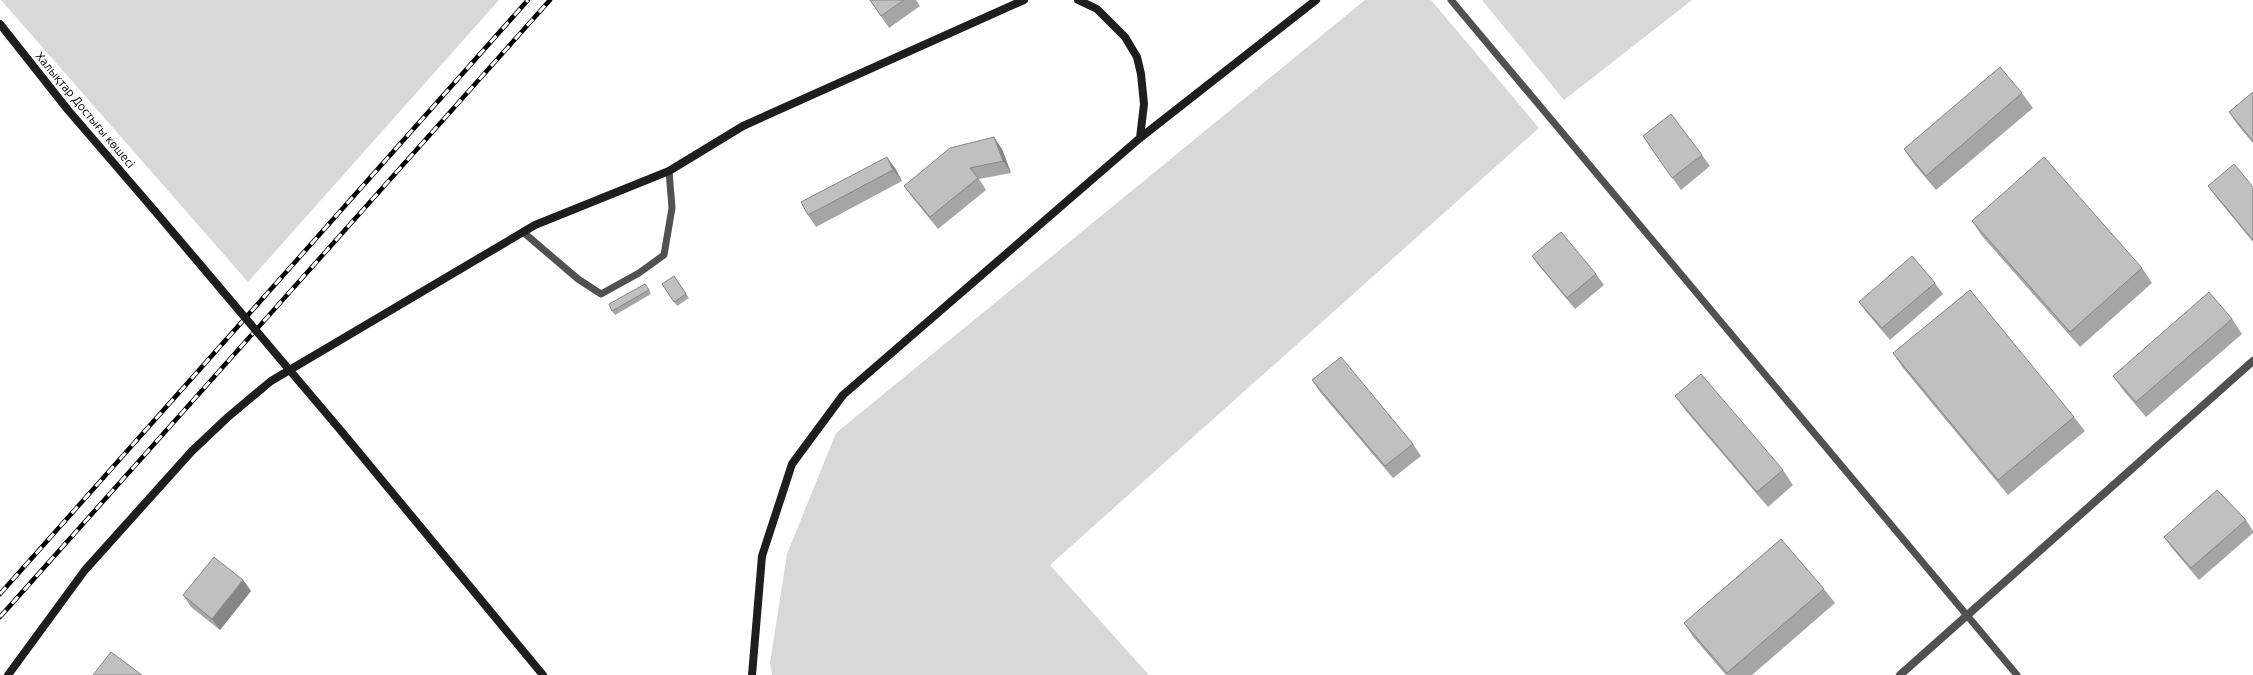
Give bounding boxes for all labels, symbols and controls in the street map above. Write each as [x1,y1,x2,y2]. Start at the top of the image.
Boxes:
street label: Халықтар Достығы көшесі [33,49,138,170]

